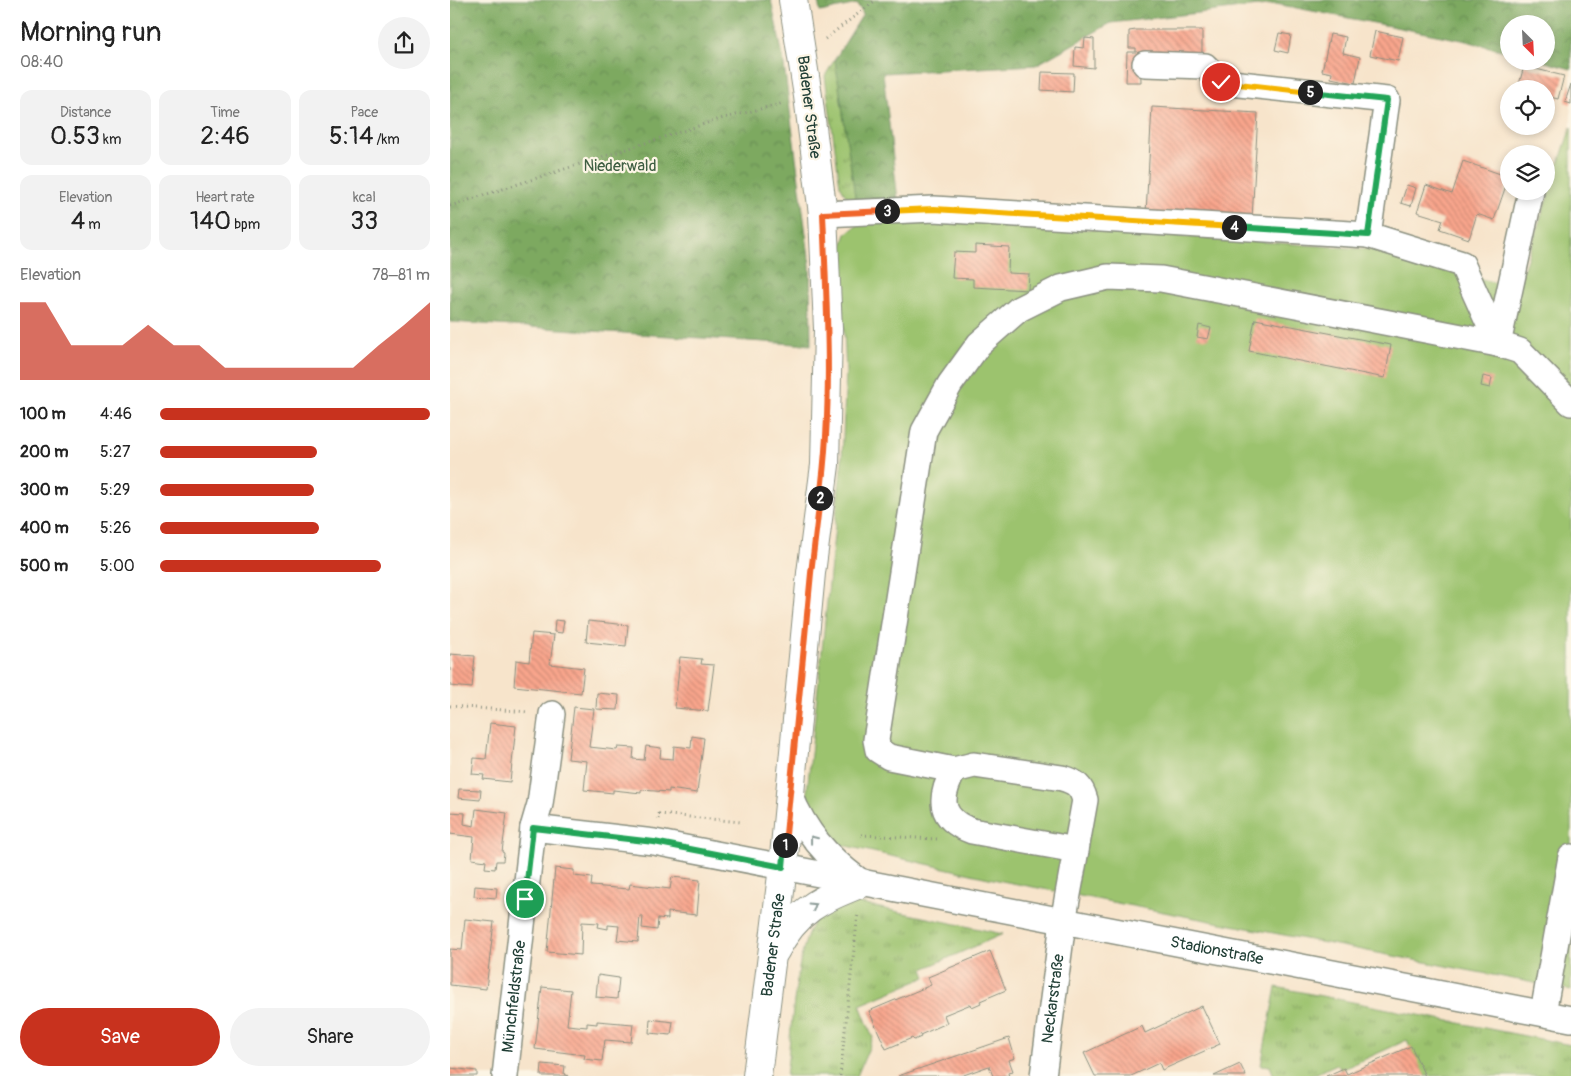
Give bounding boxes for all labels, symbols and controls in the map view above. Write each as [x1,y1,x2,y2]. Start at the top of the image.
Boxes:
text: Morning run [20,15,162,50]
north arrow [1500,15,1555,70]
map controls [1500,15,1555,200]
button: share [378,17,430,69]
text: 08:40 [20,52,63,72]
street label: Badener Straße [793,54,825,160]
pin [1200,61,1242,103]
icon: check [1207,68,1235,96]
pin: 5 [1298,80,1322,104]
button: locate [1500,80,1555,135]
text: 5 [1307,84,1314,101]
text: Distance [60,104,111,121]
text: Time [210,104,240,121]
text: Pace [350,104,378,121]
text: 0.53 [50,121,100,152]
text: 2:46 [200,121,250,152]
text: 5:14 [329,121,373,152]
text: km [100,131,121,148]
text: /km [373,131,400,148]
button: layers [1500,145,1555,200]
park label: Niederwald [583,156,657,176]
text: Elevation [59,189,112,206]
text: Heart rate [195,189,255,206]
text: kcal [353,189,376,206]
pin: 3 [874,198,900,224]
text: 3 [884,203,891,220]
text: 4 [71,206,85,237]
text: 140 [190,206,231,237]
text: 33 [350,206,378,237]
pin: 4 [1222,214,1246,240]
text: m [85,216,101,233]
text: bpm [231,216,260,233]
text: 4 [1230,219,1239,236]
text: Elevation [20,265,81,285]
text: 78–81 m [372,265,430,285]
text: 100 m [20,404,66,424]
text: 4:46 [100,404,132,424]
text: 200 m [20,442,68,462]
text: 5:27 [100,442,130,462]
text: 300 m [20,480,68,500]
text: 5:29 [100,480,130,500]
pin: 2 [808,486,832,510]
text: 2 [817,490,824,507]
text: 400 m [20,518,69,538]
text: 5:26 [100,518,131,538]
text: 500 m [20,556,68,576]
text: 5:00 [100,556,135,576]
pin: 1 [772,832,798,858]
one-way arrow [810,835,819,844]
text: 1 [783,837,788,854]
pin [504,878,546,920]
icon: arrive [511,885,539,913]
street label: Badener Straße [757,892,790,998]
one-way arrow [808,903,817,913]
street label: Stadionstraße [1169,932,1265,969]
street label: Münchfeldstraße [498,939,530,1054]
street label: Neckarstraße [1037,953,1069,1045]
button: Save [20,1008,220,1066]
button: Share [230,1008,430,1066]

